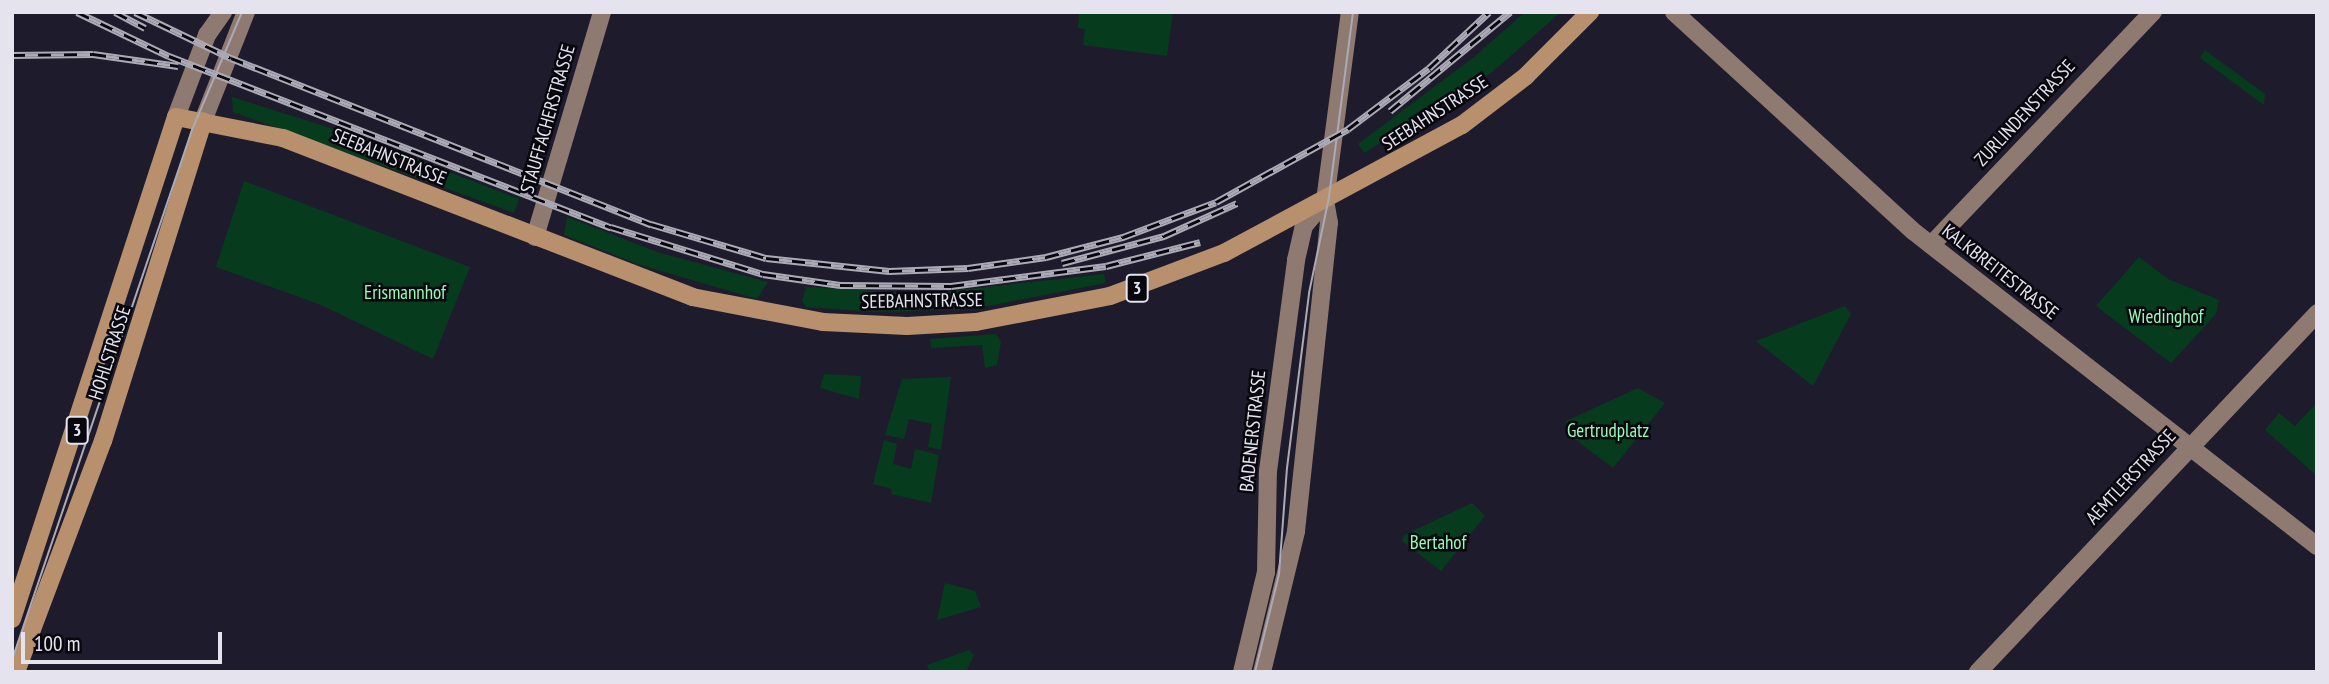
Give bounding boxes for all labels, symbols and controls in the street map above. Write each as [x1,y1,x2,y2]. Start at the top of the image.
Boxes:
street label: STAUFFACHERSTRASSE [516,42,580,196]
street label: ZURLINDENSTRASSE [1970,55,2080,171]
street label: SEEBAHNSTRASSE [1378,70,1492,156]
street label: SEEBAHNSTRASSE [328,124,450,190]
street label: KALKBREITESTRASSE [1937,220,2063,324]
road number: 3 [1125,274,1149,302]
park label: Erismannhof [364,282,446,304]
street label: SEEBAHNSTRASSE [861,289,983,313]
street label: HOHLSTRASSE [84,303,136,403]
park label: Wiedinghof [2129,306,2203,328]
street label: BADENERSTRASSE [1235,369,1271,493]
road number: 3 [65,416,89,444]
park label: Gertrudplatz [1567,420,1649,442]
street label: AEMTLERSTRASSE [2081,425,2181,529]
park label: Bertahof [1410,532,1466,554]
scale bar [24,618,226,662]
text: 100 m [34,630,80,657]

